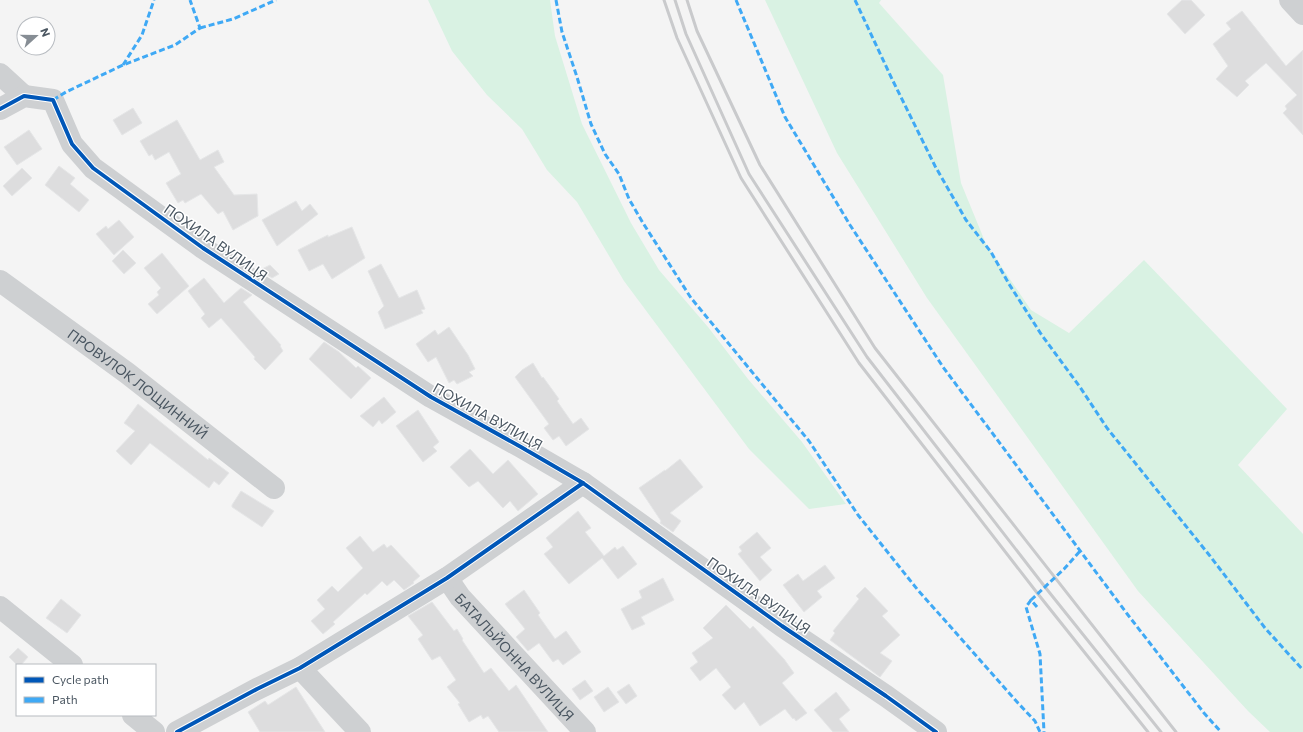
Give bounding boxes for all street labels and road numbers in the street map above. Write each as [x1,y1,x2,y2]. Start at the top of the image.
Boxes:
street label: ПОХИЛА ВУЛИЦЯ [161,200,271,284]
street label: ПРОВУЛОК ЛОЩИННИЙ [65,325,212,442]
street label: ПОХИЛА ВУЛИЦЯ [430,379,546,453]
street label: ПОХИЛА ВУЛИЦЯ [704,553,814,637]
street label: БАТАЛЬЙОННА ВУЛИЦЯ [452,589,578,724]

